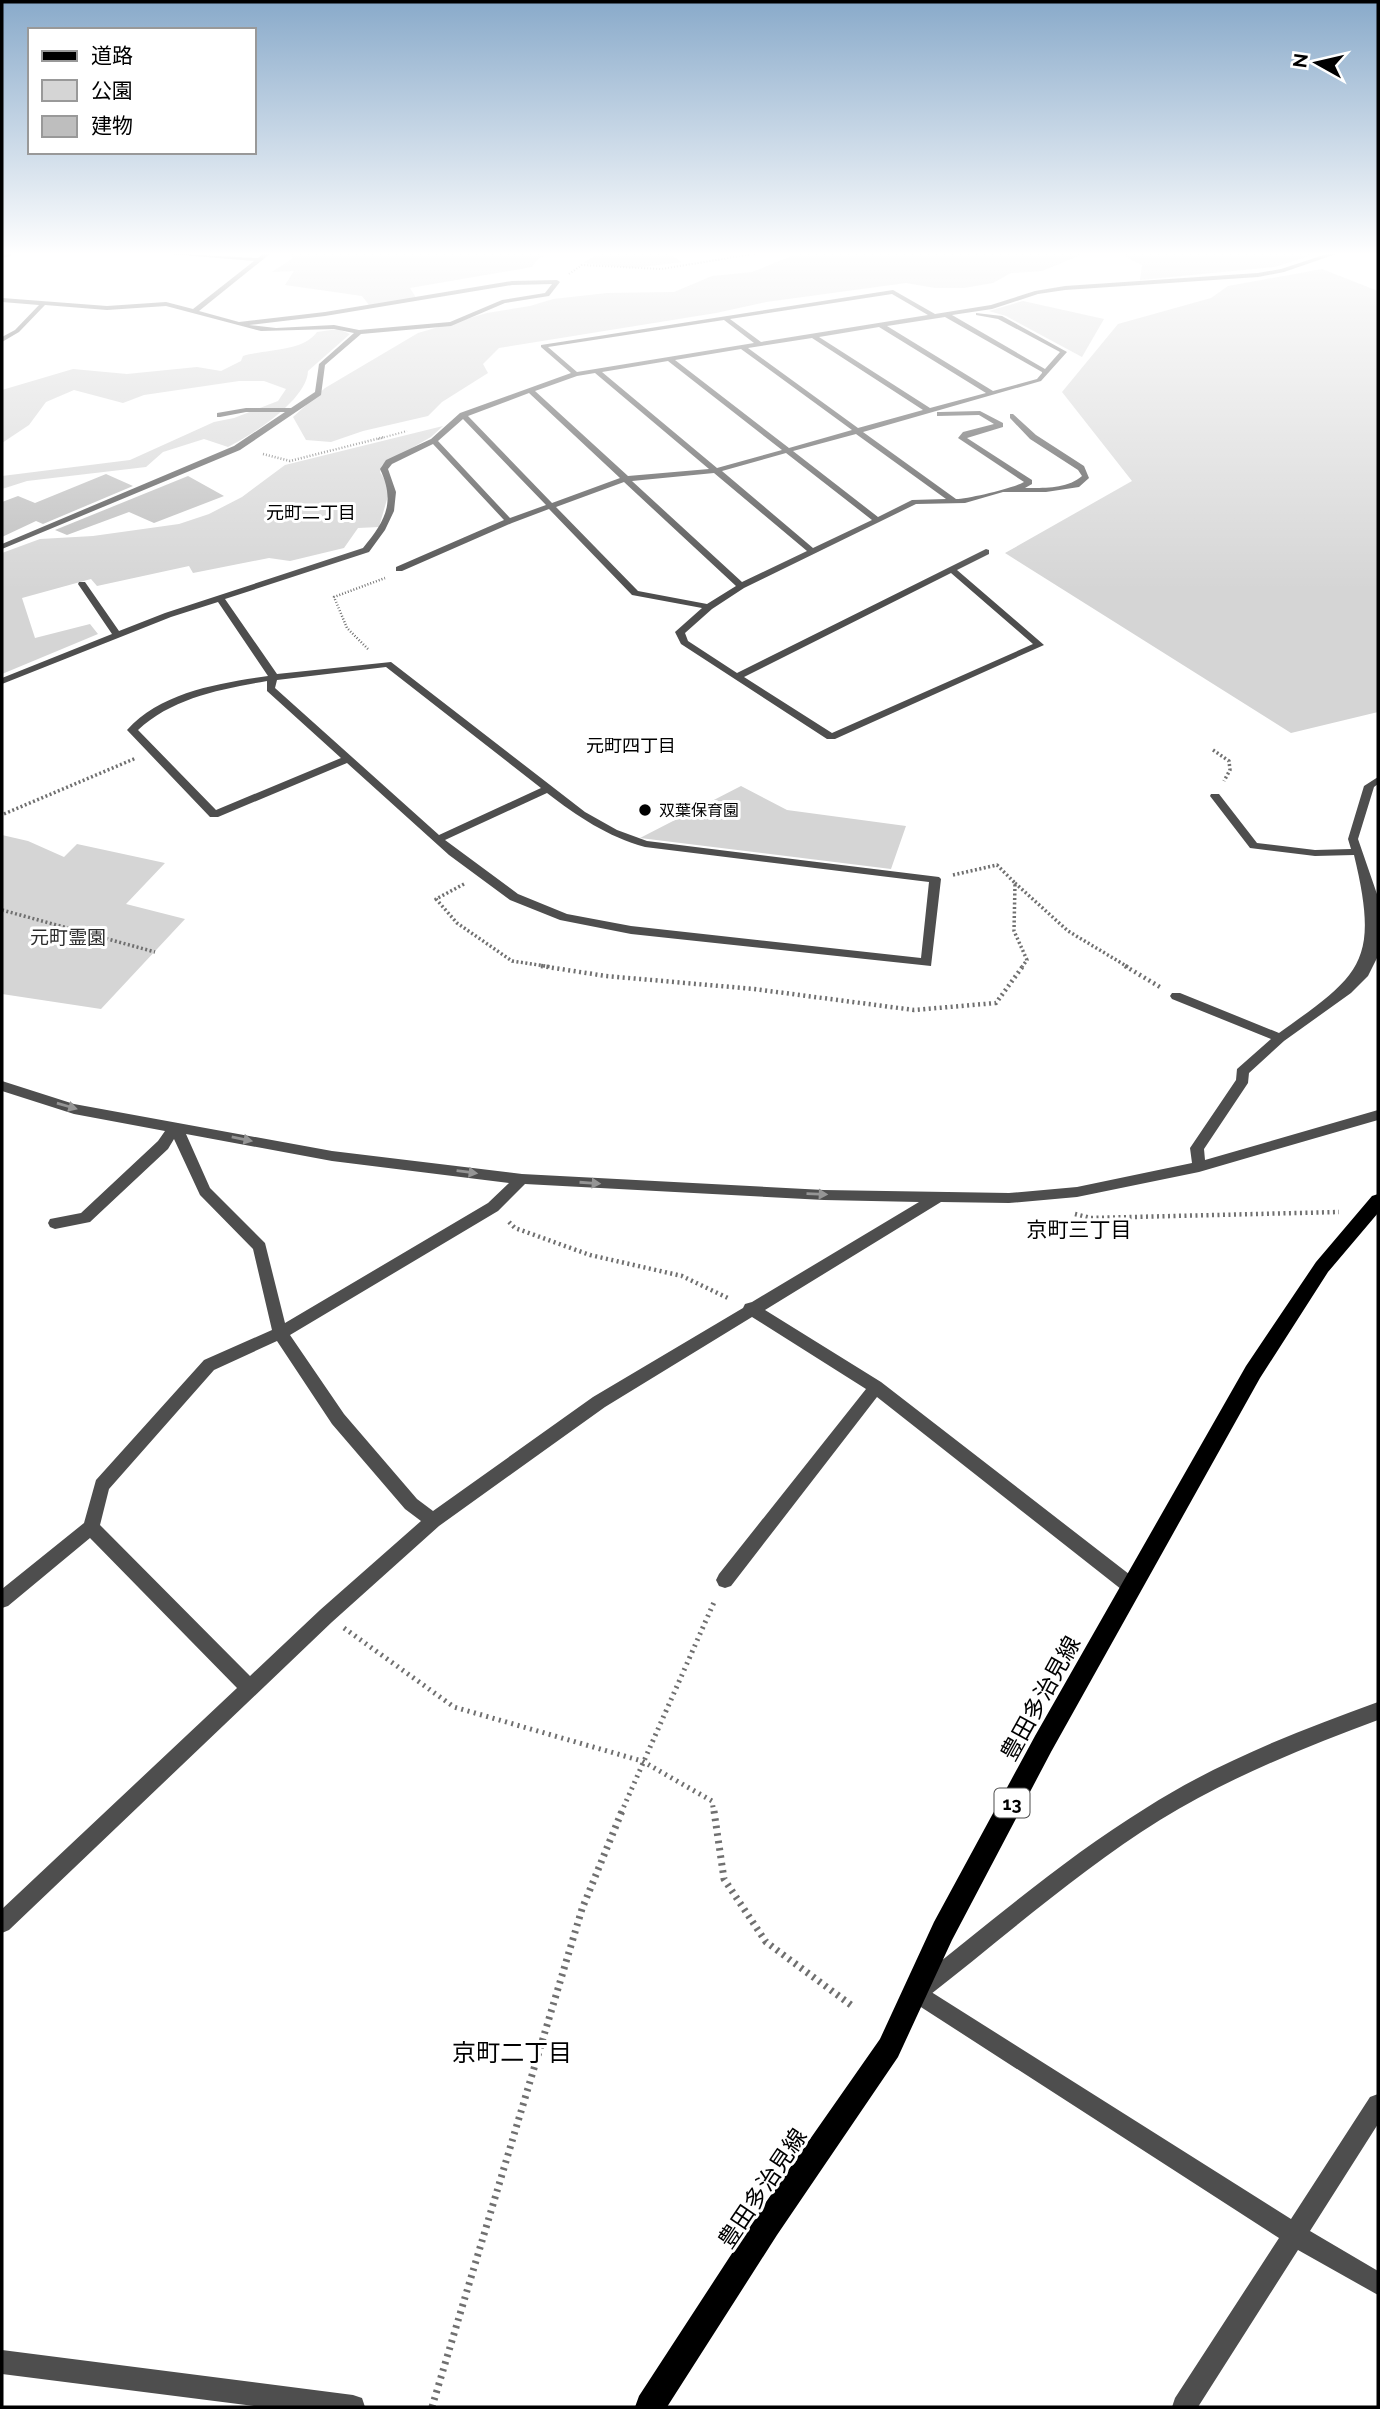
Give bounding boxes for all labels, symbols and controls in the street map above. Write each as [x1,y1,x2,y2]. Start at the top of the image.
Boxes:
legend [28,28,256,154]
north arrow [1282,28,1352,98]
text: 道路 [91,43,133,68]
text: N [1288,52,1312,69]
text: 公園 [91,78,133,103]
text: 建物 [91,113,133,138]
district label: 元町二丁目 [266,502,356,523]
district label: 元町四丁目 [586,735,676,756]
place label: 双葉保育園 [659,801,739,820]
marker: 双葉保育園 [637,802,653,818]
park label: 元町霊園 [30,926,106,948]
one-way arrow [57,1102,78,1112]
one-way arrow [231,1133,253,1144]
one-way arrow [456,1167,478,1178]
one-way arrow [579,1178,601,1189]
one-way arrow [807,1189,829,1200]
district label: 京町三丁目 [1027,1217,1132,1242]
street label: 豊田多治見線 [995,1631,1085,1765]
road number: 13 [995,1788,1030,1817]
district label: 京町二丁目 [452,2038,572,2067]
street label: 豊田多治見線 [712,2123,812,2253]

